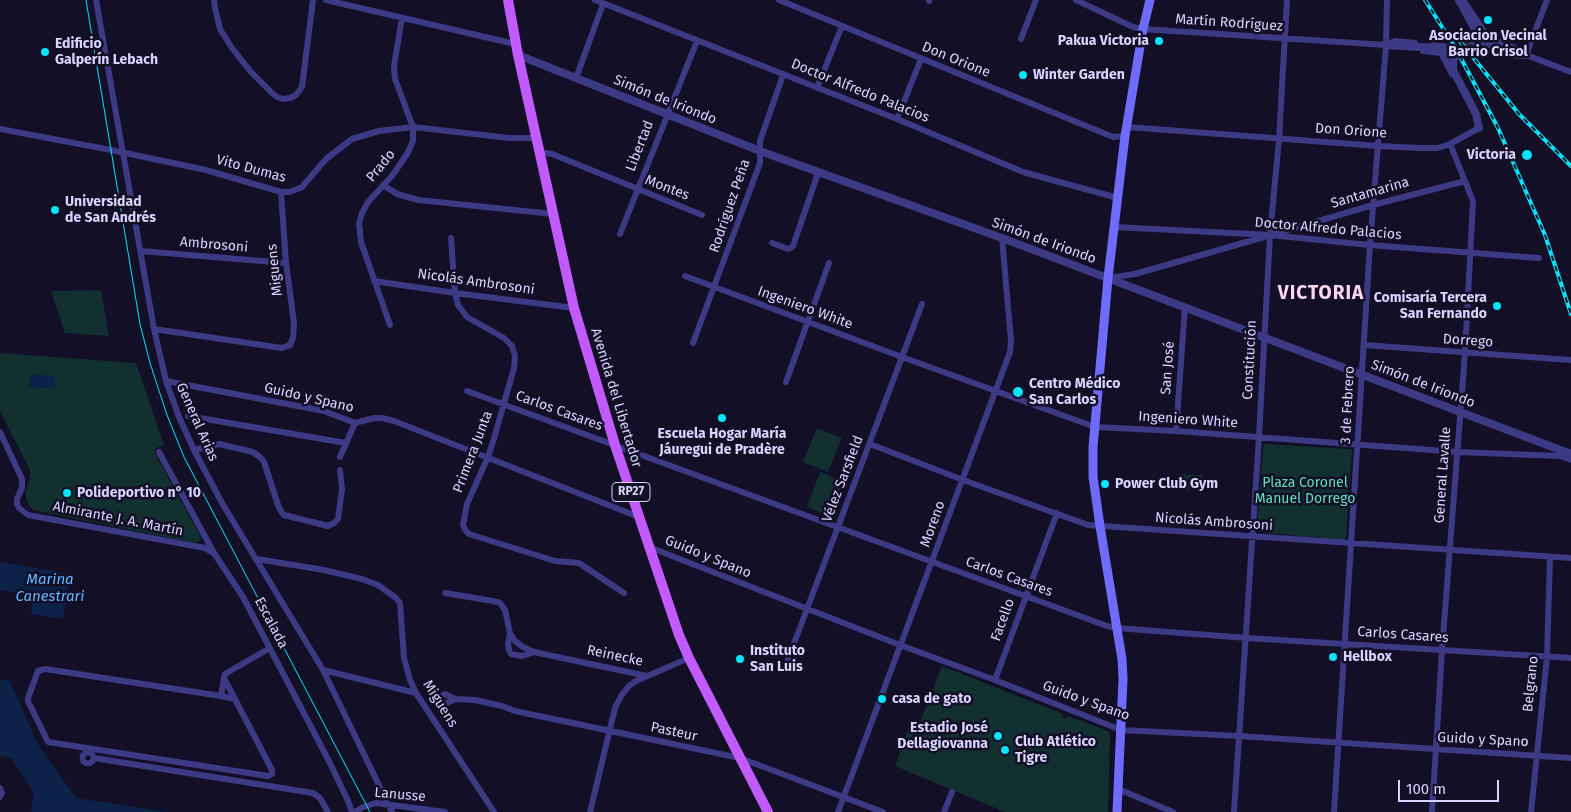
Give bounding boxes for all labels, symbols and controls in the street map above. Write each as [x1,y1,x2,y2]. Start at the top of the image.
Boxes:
street label: Martín Rodríguez [1175,11,1283,35]
marker: Asociacion Vecinal Barrio Crisol [1482,14,1494,26]
place label: Asociacion Vecinal Barrio Crisol [1429,28,1547,60]
place label: Pakua Victoria [1058,33,1149,49]
marker: Pakua Victoria [1153,35,1165,47]
place label: Edificio Galperín Lebach [55,36,158,68]
street label: Don Orione [919,39,993,81]
marker: Edificio Galperín Lebach [39,46,51,58]
street label: Doctor Alfredo Palacios [788,56,932,126]
place label: Winter Garden [1033,67,1125,83]
marker: Winter Garden [1017,69,1029,81]
street label: Simón de Iriondo [611,72,719,128]
street label: Libertad [623,118,657,174]
street label: Don Orione [1314,120,1388,142]
street label: Prado [363,146,399,186]
place label: Victoria [1467,147,1516,163]
marker: Victoria [1520,148,1534,162]
street label: Vito Dumas [214,152,288,186]
street label: Rodríguez Peña [706,157,754,255]
street label: Montes [642,172,692,204]
street label: Santamarina [1329,174,1411,212]
place label: Universidad de San Andrés [65,194,156,226]
marker: Universidad de San Andrés [49,204,61,216]
street label: Simón de Iriondo [990,214,1098,268]
street label: Doctor Alfredo Palacios [1254,214,1402,244]
street label: Ambrosoni [179,234,249,256]
street label: Miguens [264,243,286,297]
street label: Nicolás Ambrosoni [416,265,536,299]
street label: Ingeniero White [755,283,855,333]
district label: VICTORIA [1277,283,1365,305]
place label: Comisaría Tercera San Fernando [1374,290,1487,322]
marker: Comisaría Tercera San Fernando [1491,300,1503,312]
street label: Constitución [1240,320,1260,400]
street label: Avenida del Libertador [587,326,645,470]
street label: Dorrego [1442,331,1494,351]
street label: San José [1158,341,1178,395]
street label: Simón de Iriondo [1369,356,1477,412]
street label: 3 de Febrero [1338,365,1358,445]
place label: Centro Médico San Carlos [1029,376,1120,408]
street label: General Arias [172,380,222,464]
street label: Guido y Spano [262,380,356,416]
marker: Centro Médico San Carlos [1011,385,1025,399]
street label: Carlos Casares [513,387,605,435]
street label: Ingeniero White [1138,408,1238,432]
street label: Primera Junta [450,409,496,495]
marker: Escuela Hogar María Jáuregui de Pradère [716,412,728,424]
place label: Escuela Hogar María Jáuregui de Pradère [658,426,786,458]
street label: General Lavalle [1431,426,1455,524]
street label: Vélez Sarsfield [819,433,867,525]
park label: Plaza Coronel Manuel Dorrego [1255,475,1355,508]
place label: Power Club Gym [1115,476,1218,492]
marker: Power Club Gym [1099,478,1111,490]
road number: RP27 [612,482,650,502]
place label: Polideportivo n° 10 [77,485,201,501]
marker: Polideportivo n° 10 [61,487,73,499]
street label: Almirante J. A. Martín [51,498,185,540]
street label: Moreno [917,499,949,549]
street label: Nicolás Ambrosoni [1154,509,1274,535]
street label: Guido y Spano [662,532,754,582]
street label: Carlos Casares [963,553,1055,601]
water label: Marina Canestrari [16,571,84,606]
street label: Escalada [251,595,291,651]
street label: Facello [988,596,1018,644]
street label: Carlos Casares [1357,623,1449,647]
street label: Reinecke [585,642,645,670]
place label: Instituto San Luis [750,643,805,676]
place label: Hellbox [1343,649,1392,665]
marker: Hellbox [1327,651,1339,663]
marker: Instituto San Luis [734,653,746,665]
street label: Belgrano [1520,655,1542,713]
street label: Miguens [419,677,461,731]
street label: Guido y Spano [1040,677,1132,725]
place label: casa de gato [892,691,972,707]
marker: casa de gato [876,693,888,705]
street label: Pasteur [649,719,699,745]
place label: Estadio José Dellagiovanna [897,720,988,752]
street label: Guido y Spano [1437,729,1529,751]
marker: Estadio José Dellagiovanna [992,730,1004,742]
place label: Club Atlético Tigre [1015,734,1096,766]
marker: Club Atlético Tigre [999,744,1011,756]
scale bar [1401,770,1502,802]
text: 100 m [1406,780,1446,798]
street label: Lanusse [374,784,426,806]

